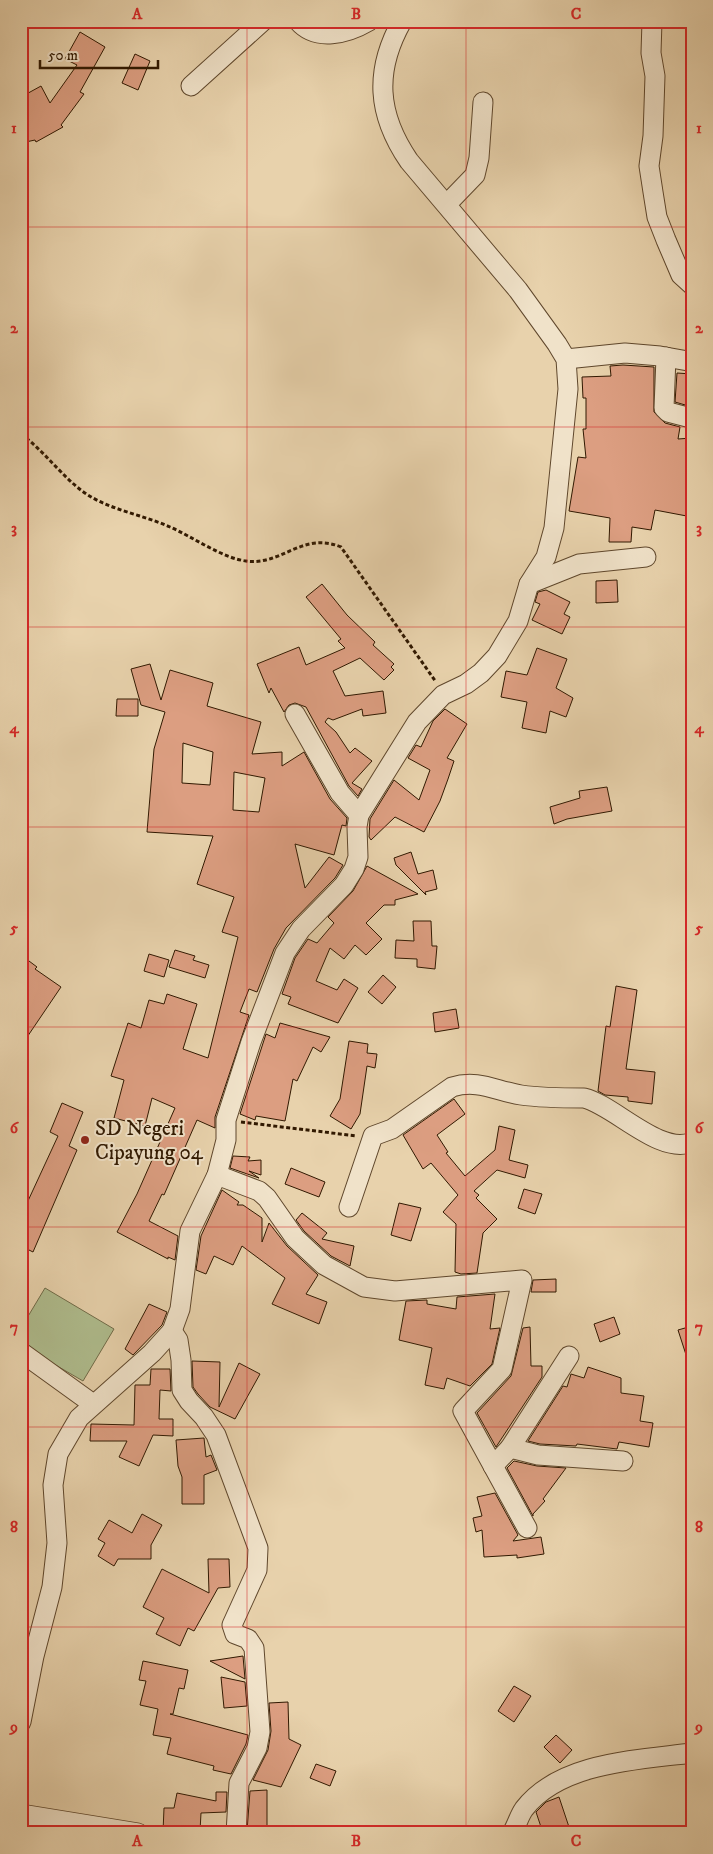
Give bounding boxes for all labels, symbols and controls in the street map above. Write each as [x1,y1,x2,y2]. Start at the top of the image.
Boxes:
text: A [131,4,143,24]
text: B [351,4,361,24]
text: C [571,4,581,24]
scale bar [40,38,158,70]
text: 50 m [48,46,78,65]
text: 1 [11,118,17,138]
text: 1 [696,118,702,138]
text: 2 [10,318,19,338]
text: 2 [695,318,704,338]
text: 3 [11,518,17,538]
text: 3 [696,518,702,538]
text: 4 [8,718,19,738]
text: 4 [693,718,704,738]
text: 5 [9,918,18,938]
text: 5 [694,918,703,938]
place label: SD Negeri Cipayung 04 [95,1116,204,1166]
text: 6 [10,1118,20,1138]
text: 6 [695,1118,705,1138]
marker: SD Negeri Cipayung 04 [79,1134,91,1146]
text: 7 [10,1317,18,1337]
text: 7 [695,1317,703,1337]
text: 8 [10,1517,18,1537]
text: 8 [695,1517,703,1537]
text: 9 [9,1717,18,1737]
text: 9 [694,1717,703,1737]
text: A [131,1831,143,1851]
text: B [351,1831,361,1851]
text: C [571,1831,581,1851]

